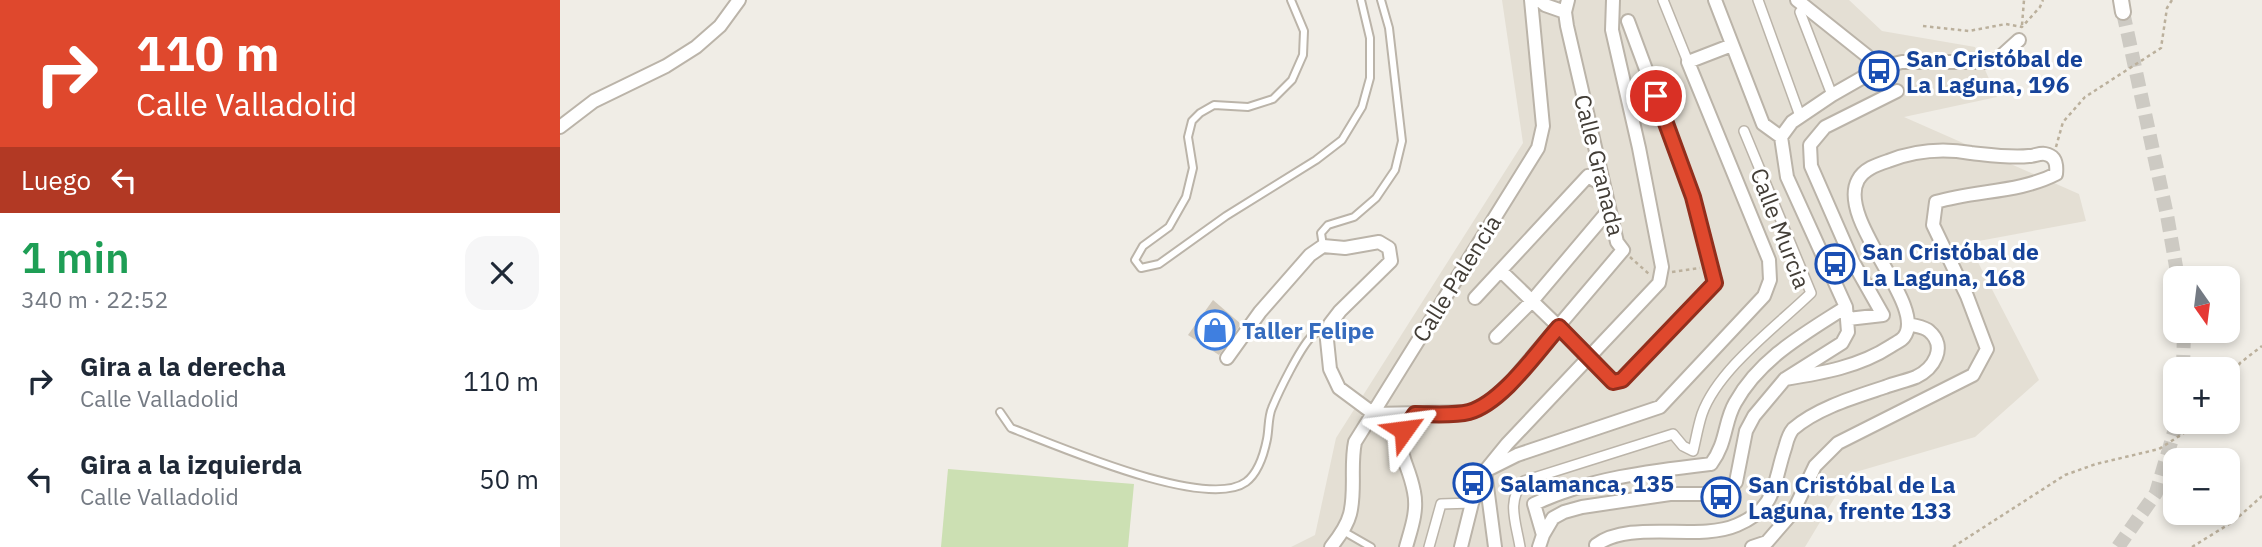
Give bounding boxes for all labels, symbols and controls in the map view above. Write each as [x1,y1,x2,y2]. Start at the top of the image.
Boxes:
text: 110 m [136,21,280,84]
icon: right [21,28,112,119]
place label: San Cristóbal de La Laguna, 196 [1906,43,2083,99]
bus stop icon: San Cristóbal de La Laguna, 196 [1858,50,1900,92]
pin [1626,66,1686,126]
icon: arrive [1637,77,1675,115]
text: Calle Valladolid [136,83,357,125]
street label: Calle Granada [1568,91,1632,239]
icon: left [105,161,143,199]
text: Luego [21,163,91,197]
street label: Calle Murcia [1744,163,1818,293]
street label: Calle Palencia [1405,209,1507,347]
text: 1 min [21,230,130,285]
button: close [465,236,539,310]
place label: San Cristóbal de La Laguna, 168 [1862,236,2039,292]
bus stop icon: San Cristóbal de La Laguna, 168 [1814,243,1856,285]
north arrow [2163,266,2240,343]
map controls [2163,266,2240,525]
text: 340 m · 22:52 [21,284,168,314]
shop icon: Taller Felipe [1194,309,1236,351]
place label: Taller Felipe [1242,315,1374,345]
text: Gira a la derecha [80,349,286,383]
button: + [2163,357,2240,434]
icon: right [21,362,59,400]
text: 110 m [463,364,539,398]
text: Calle Valladolid [80,383,239,413]
position arrow [1367,393,1441,467]
text: Gira a la izquierda [80,447,302,481]
button: − [2163,448,2240,525]
icon: left [21,460,59,498]
text: 50 m [479,462,539,496]
bus stop icon: Salamanca, 135 [1452,462,1494,504]
place label: Salamanca, 135 [1500,468,1674,498]
place label: San Cristóbal de La Laguna, frente 133 [1748,469,1956,525]
bus stop icon: San Cristóbal de La Laguna, frente 133 [1700,476,1742,518]
text: Calle Valladolid [80,481,239,511]

